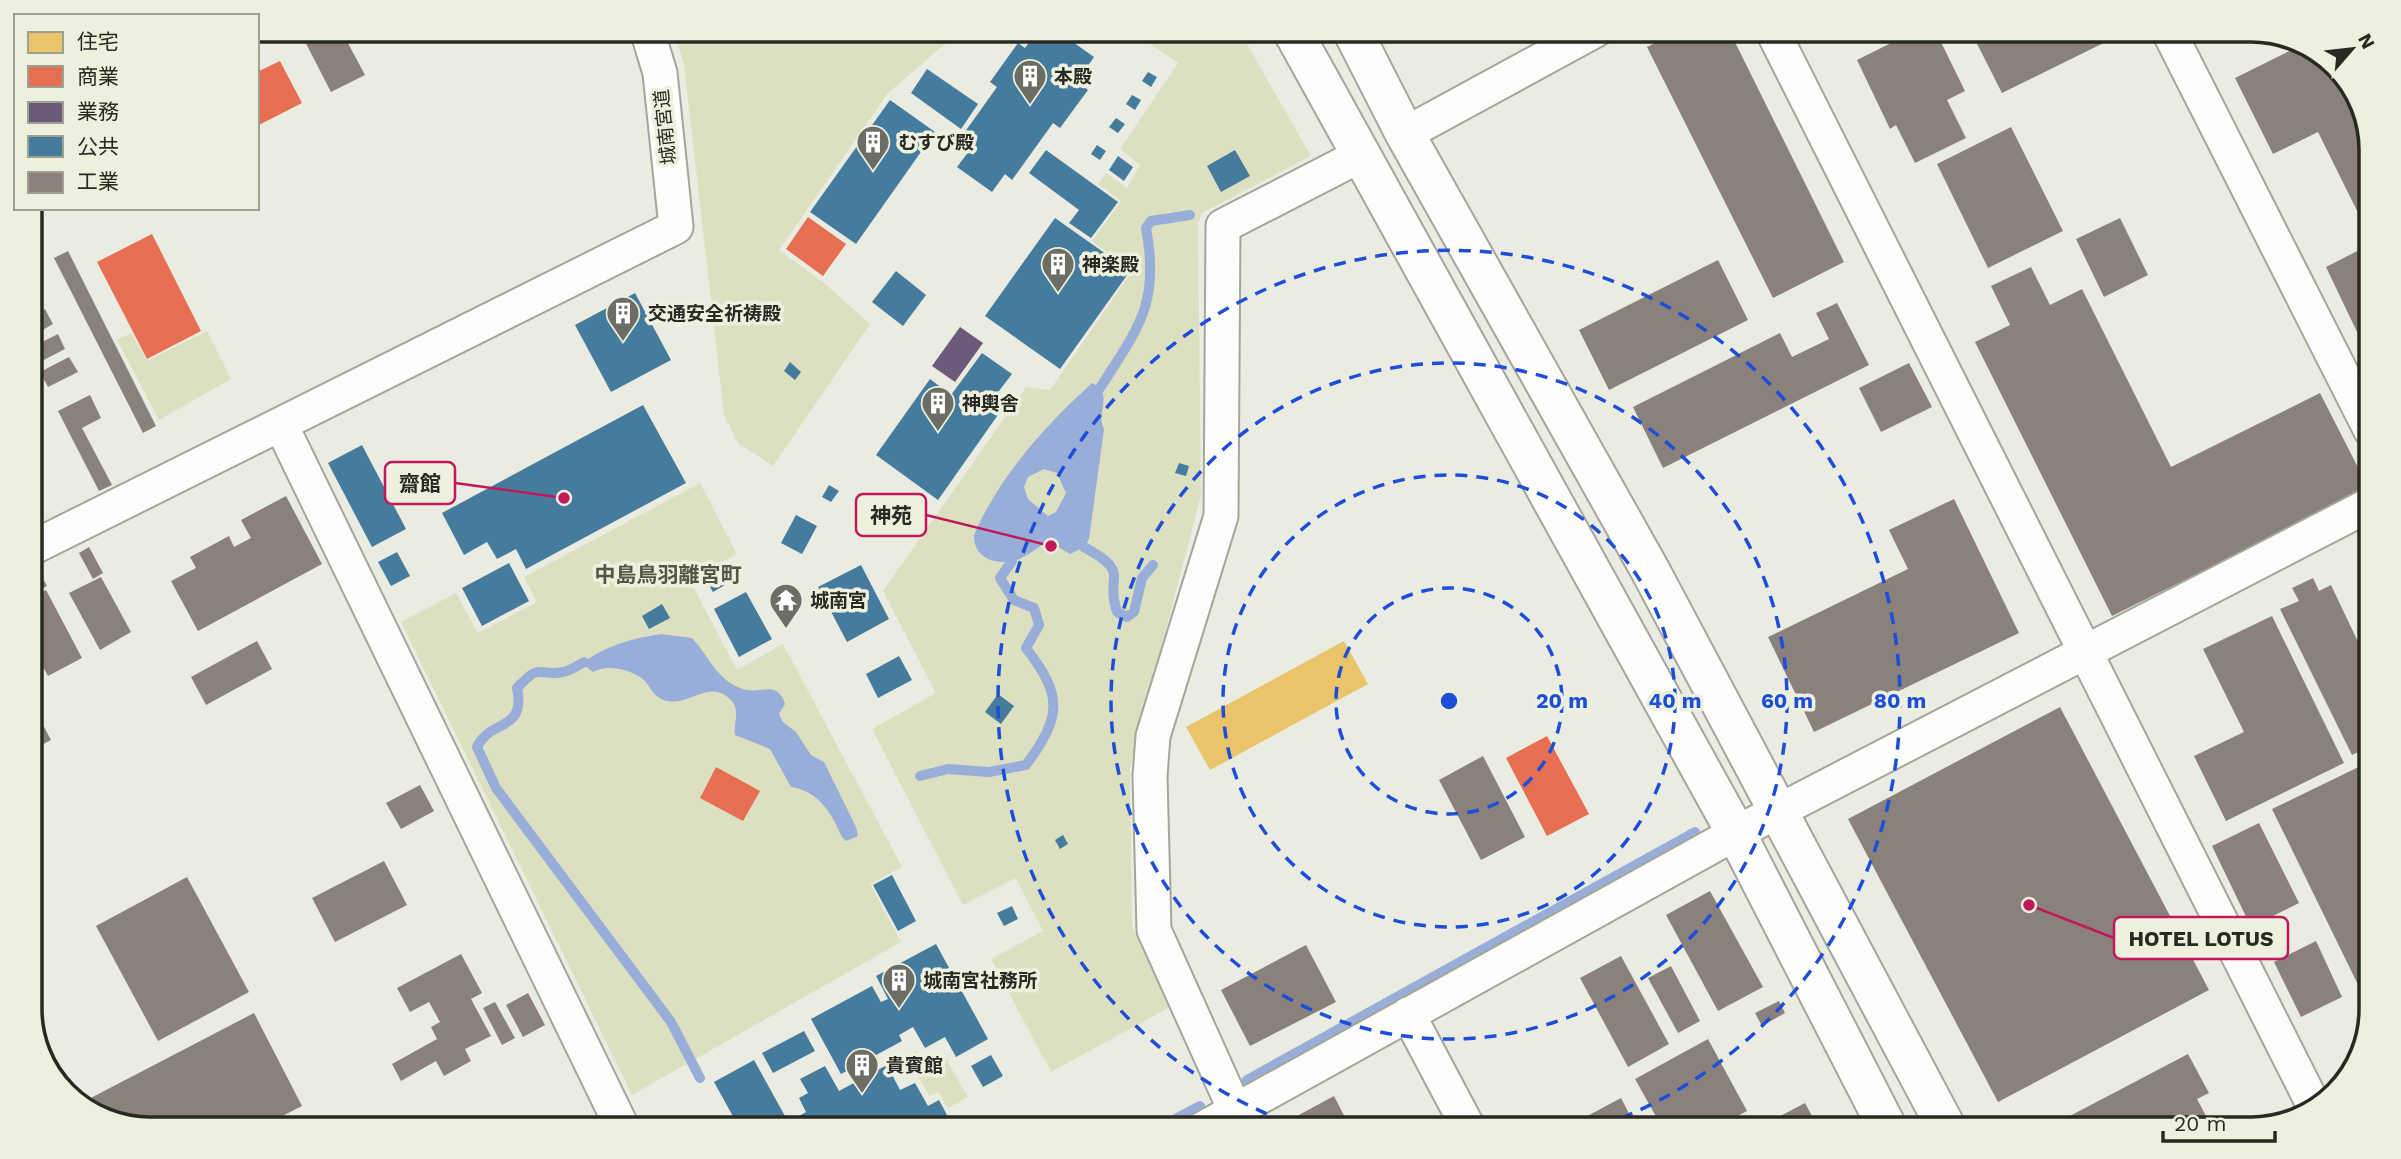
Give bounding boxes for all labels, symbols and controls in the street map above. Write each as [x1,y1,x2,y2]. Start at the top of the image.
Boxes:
legend [14,14,259,210]
north arrow [2317,14,2387,84]
text: 住宅 [77,29,119,54]
text: N [2353,30,2380,53]
building icon: 本殿 [1011,57,1049,106]
text: 商業 [77,64,119,89]
place label: 本殿 [1054,65,1092,88]
street label: 城南宮道 [650,88,680,166]
text: 業務 [77,99,119,124]
building icon: むすび殿 [854,123,892,172]
place label: むすび殿 [898,131,974,154]
text: 公共 [77,134,119,159]
text: 工業 [77,169,119,194]
building icon: 神楽殿 [1039,245,1077,294]
place label: 神楽殿 [1082,253,1139,276]
building icon: 交通安全祈祷殿 [604,294,642,343]
place label: 交通安全祈祷殿 [648,302,781,325]
building icon: 神輿舎 [919,384,957,433]
place label: 神輿舎 [962,392,1019,415]
callout: 齋館 [385,462,455,504]
text: 齋館 [399,471,441,496]
callout: 神苑 [856,494,926,536]
text: 神苑 [870,503,912,528]
district label: 中島鳥羽離宮町 [595,562,742,587]
temple icon: 城南宮 [767,581,805,630]
place label: 城南宮 [810,589,867,612]
text: 20 m [1536,688,1588,713]
text: 40 m [1649,688,1701,713]
text: 60 m [1761,688,1813,713]
text: 80 m [1874,688,1926,713]
centre of rings [1437,689,1461,713]
callout: HOTEL LOTUS [2114,917,2288,959]
text: HOTEL LOTUS [2129,926,2273,951]
building icon: 城南宮社務所 [880,961,918,1010]
place label: 城南宮社務所 [923,969,1037,992]
building icon: 貴賓館 [843,1046,881,1095]
place label: 貴賓館 [886,1054,943,1077]
scale bar [2163,1100,2275,1144]
text: 20 m [2174,1111,2226,1136]

